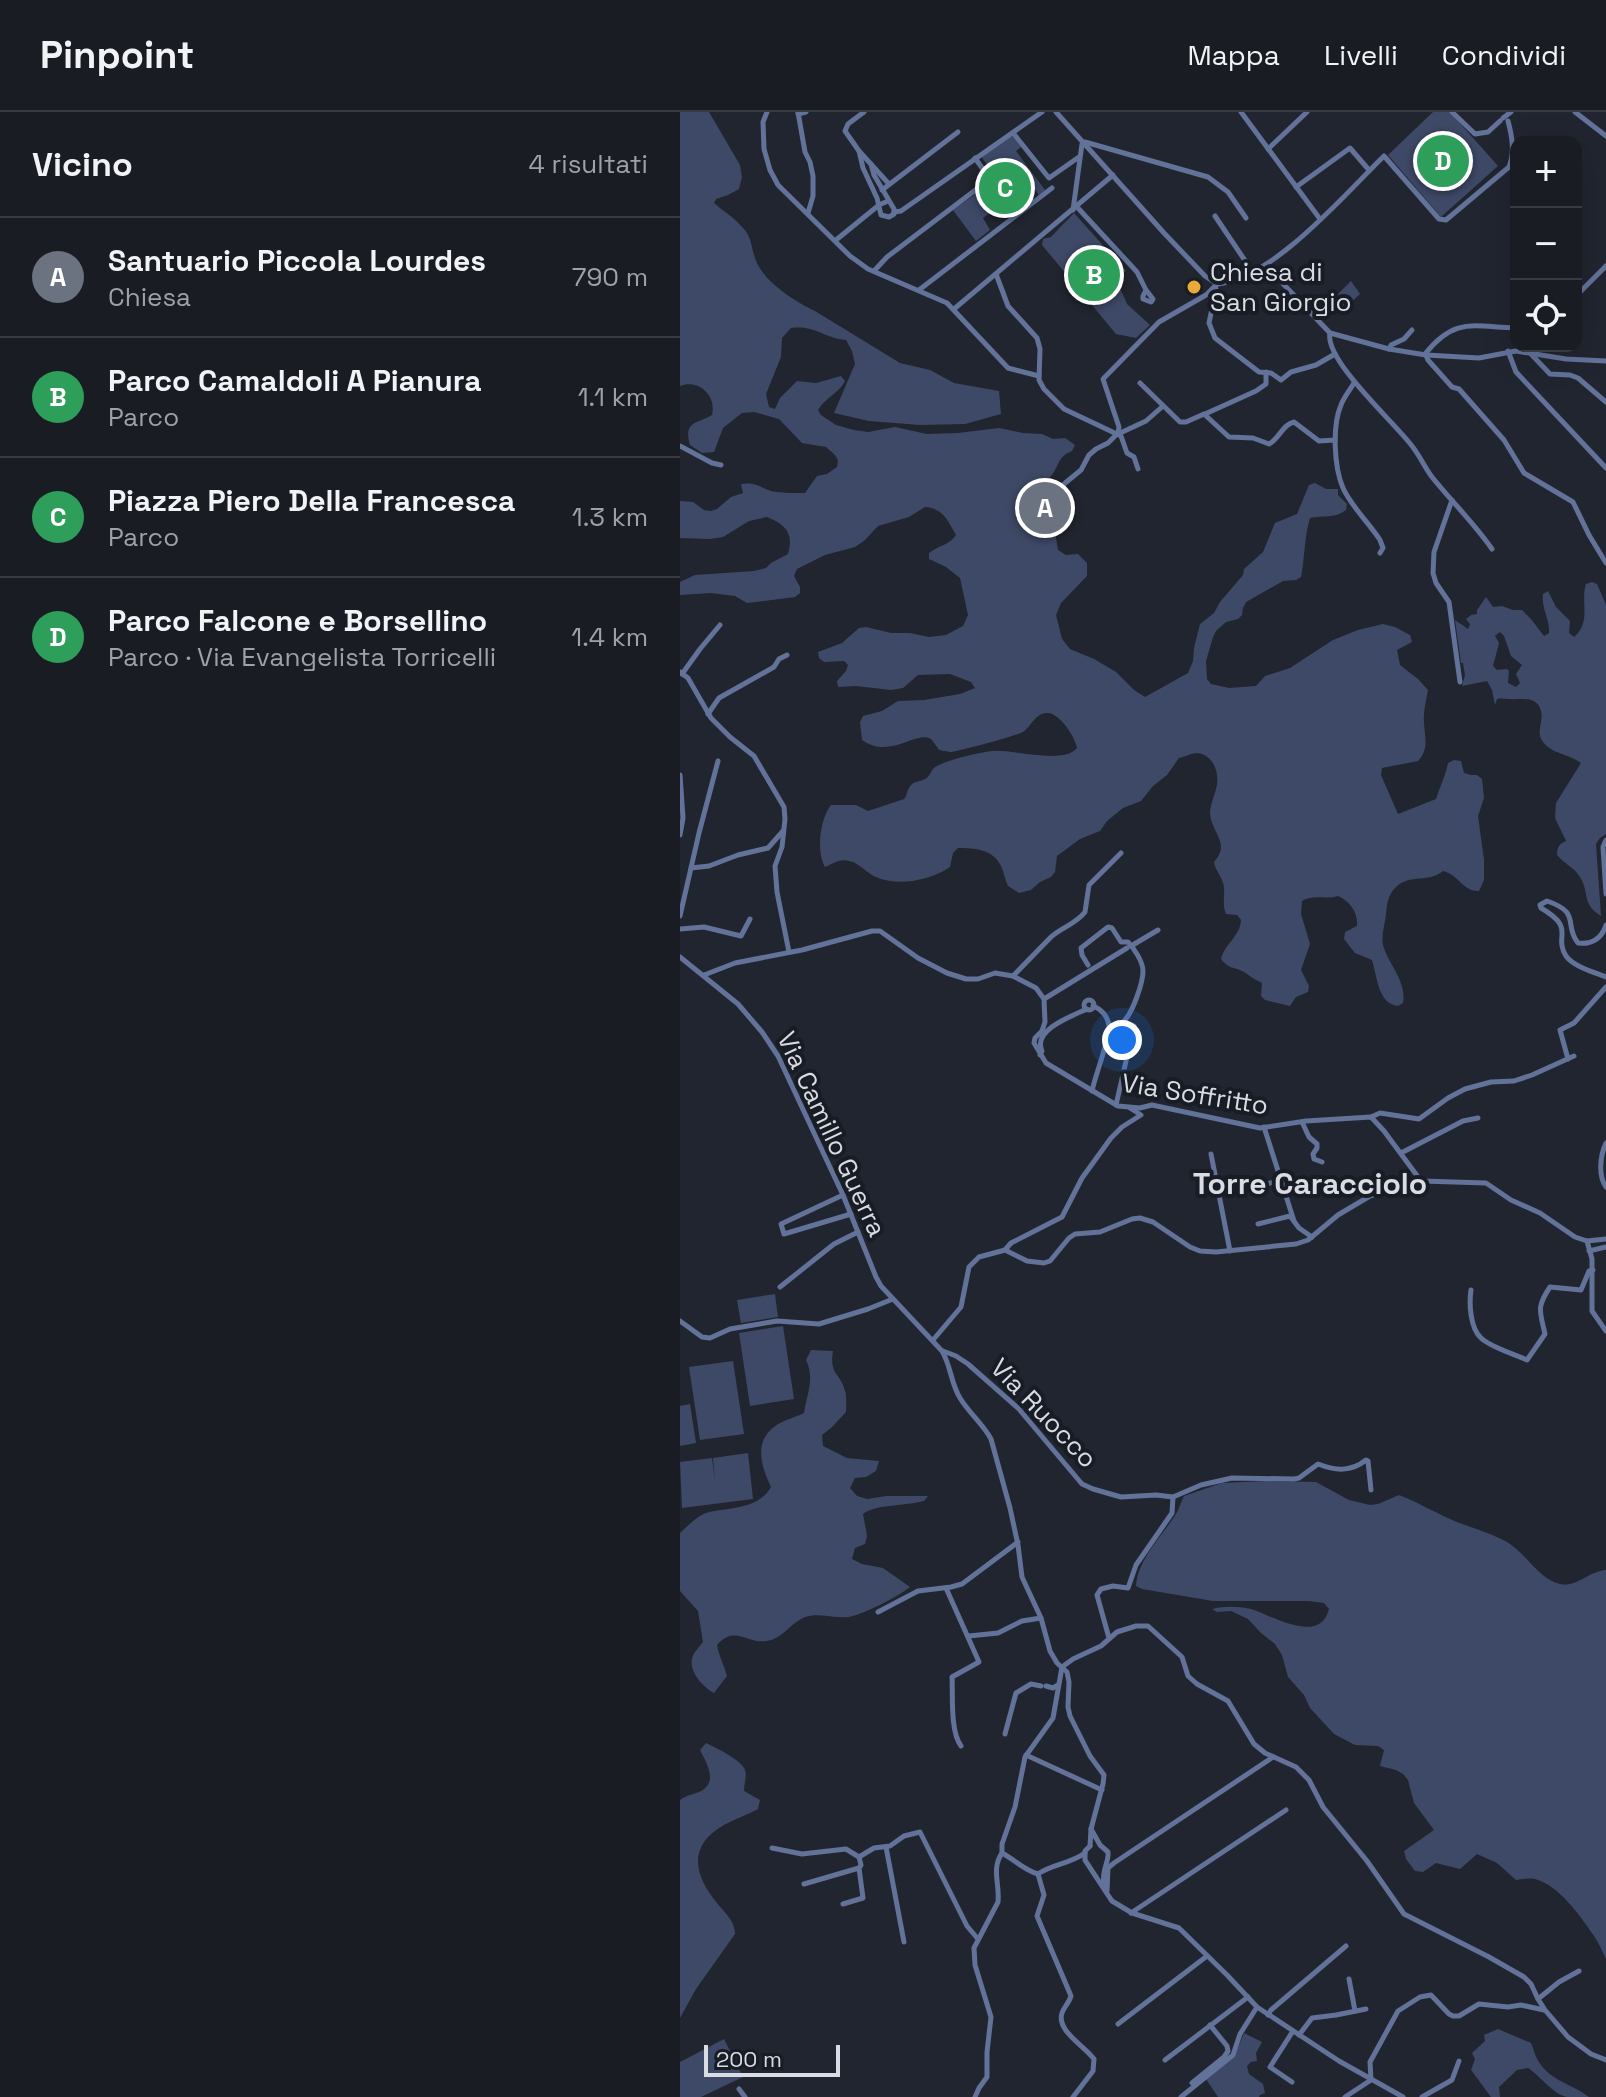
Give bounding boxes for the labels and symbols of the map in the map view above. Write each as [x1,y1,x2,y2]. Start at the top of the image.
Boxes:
pin: D [1417,131,1469,191]
pin: C [979,158,1031,218]
pin: B [1068,245,1120,305]
place label: Chiesa di San Giorgio [1210,255,1352,319]
marker: Chiesa di San Giorgio [1185,278,1203,296]
pin: A [1019,478,1071,538]
your location [1102,1020,1142,1060]
street label: Via Camillo Guerra [770,1026,894,1242]
street label: Via Soffritto [1119,1066,1271,1122]
district label: Torre Caracciolo [1193,1164,1427,1203]
street label: Via Ruocco [983,1351,1105,1475]
scale bar [704,2041,840,2077]

